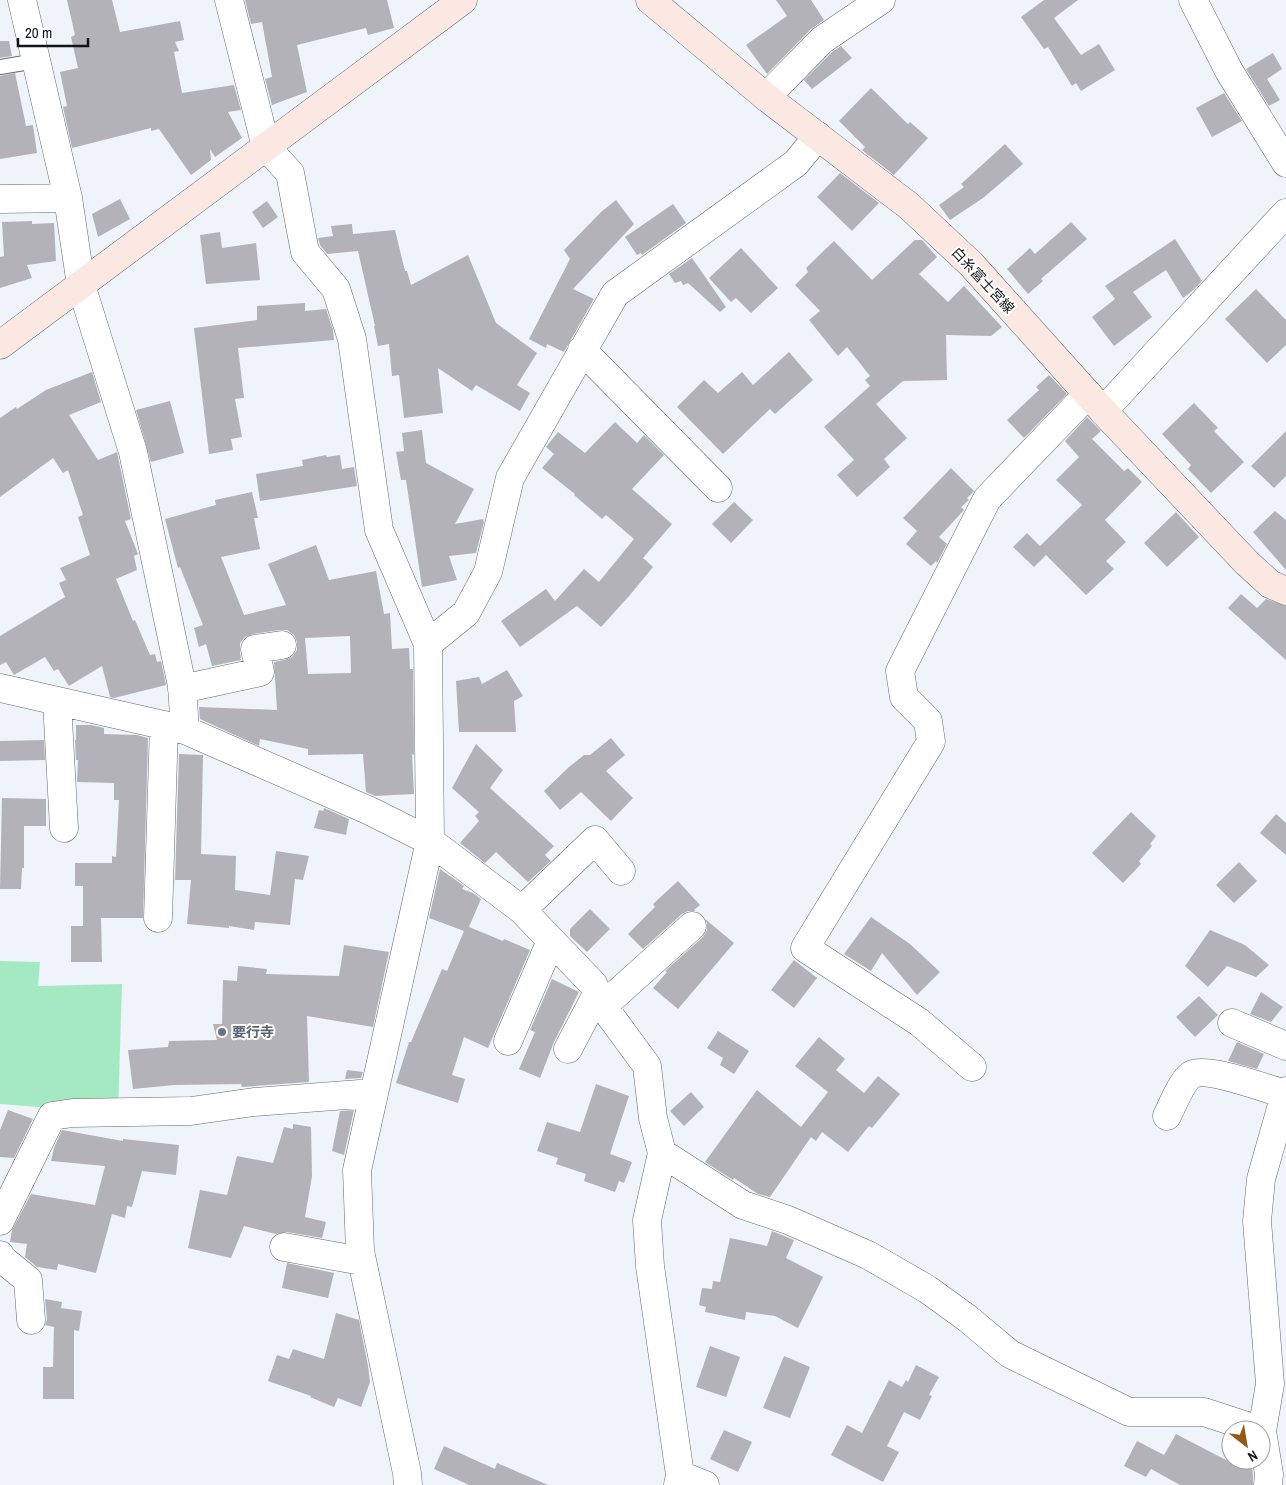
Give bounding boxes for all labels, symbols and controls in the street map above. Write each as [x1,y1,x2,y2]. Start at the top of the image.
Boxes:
scale bar [18,15,88,47]
text: 20 m [25,22,52,43]
street label: 白糸富士宮線 [948,243,1018,317]
place label: 要行寺 [232,1023,274,1041]
marker: 要行寺 [216,1026,228,1038]
north arrow [1221,1420,1271,1470]
text: N [1245,1446,1261,1466]

